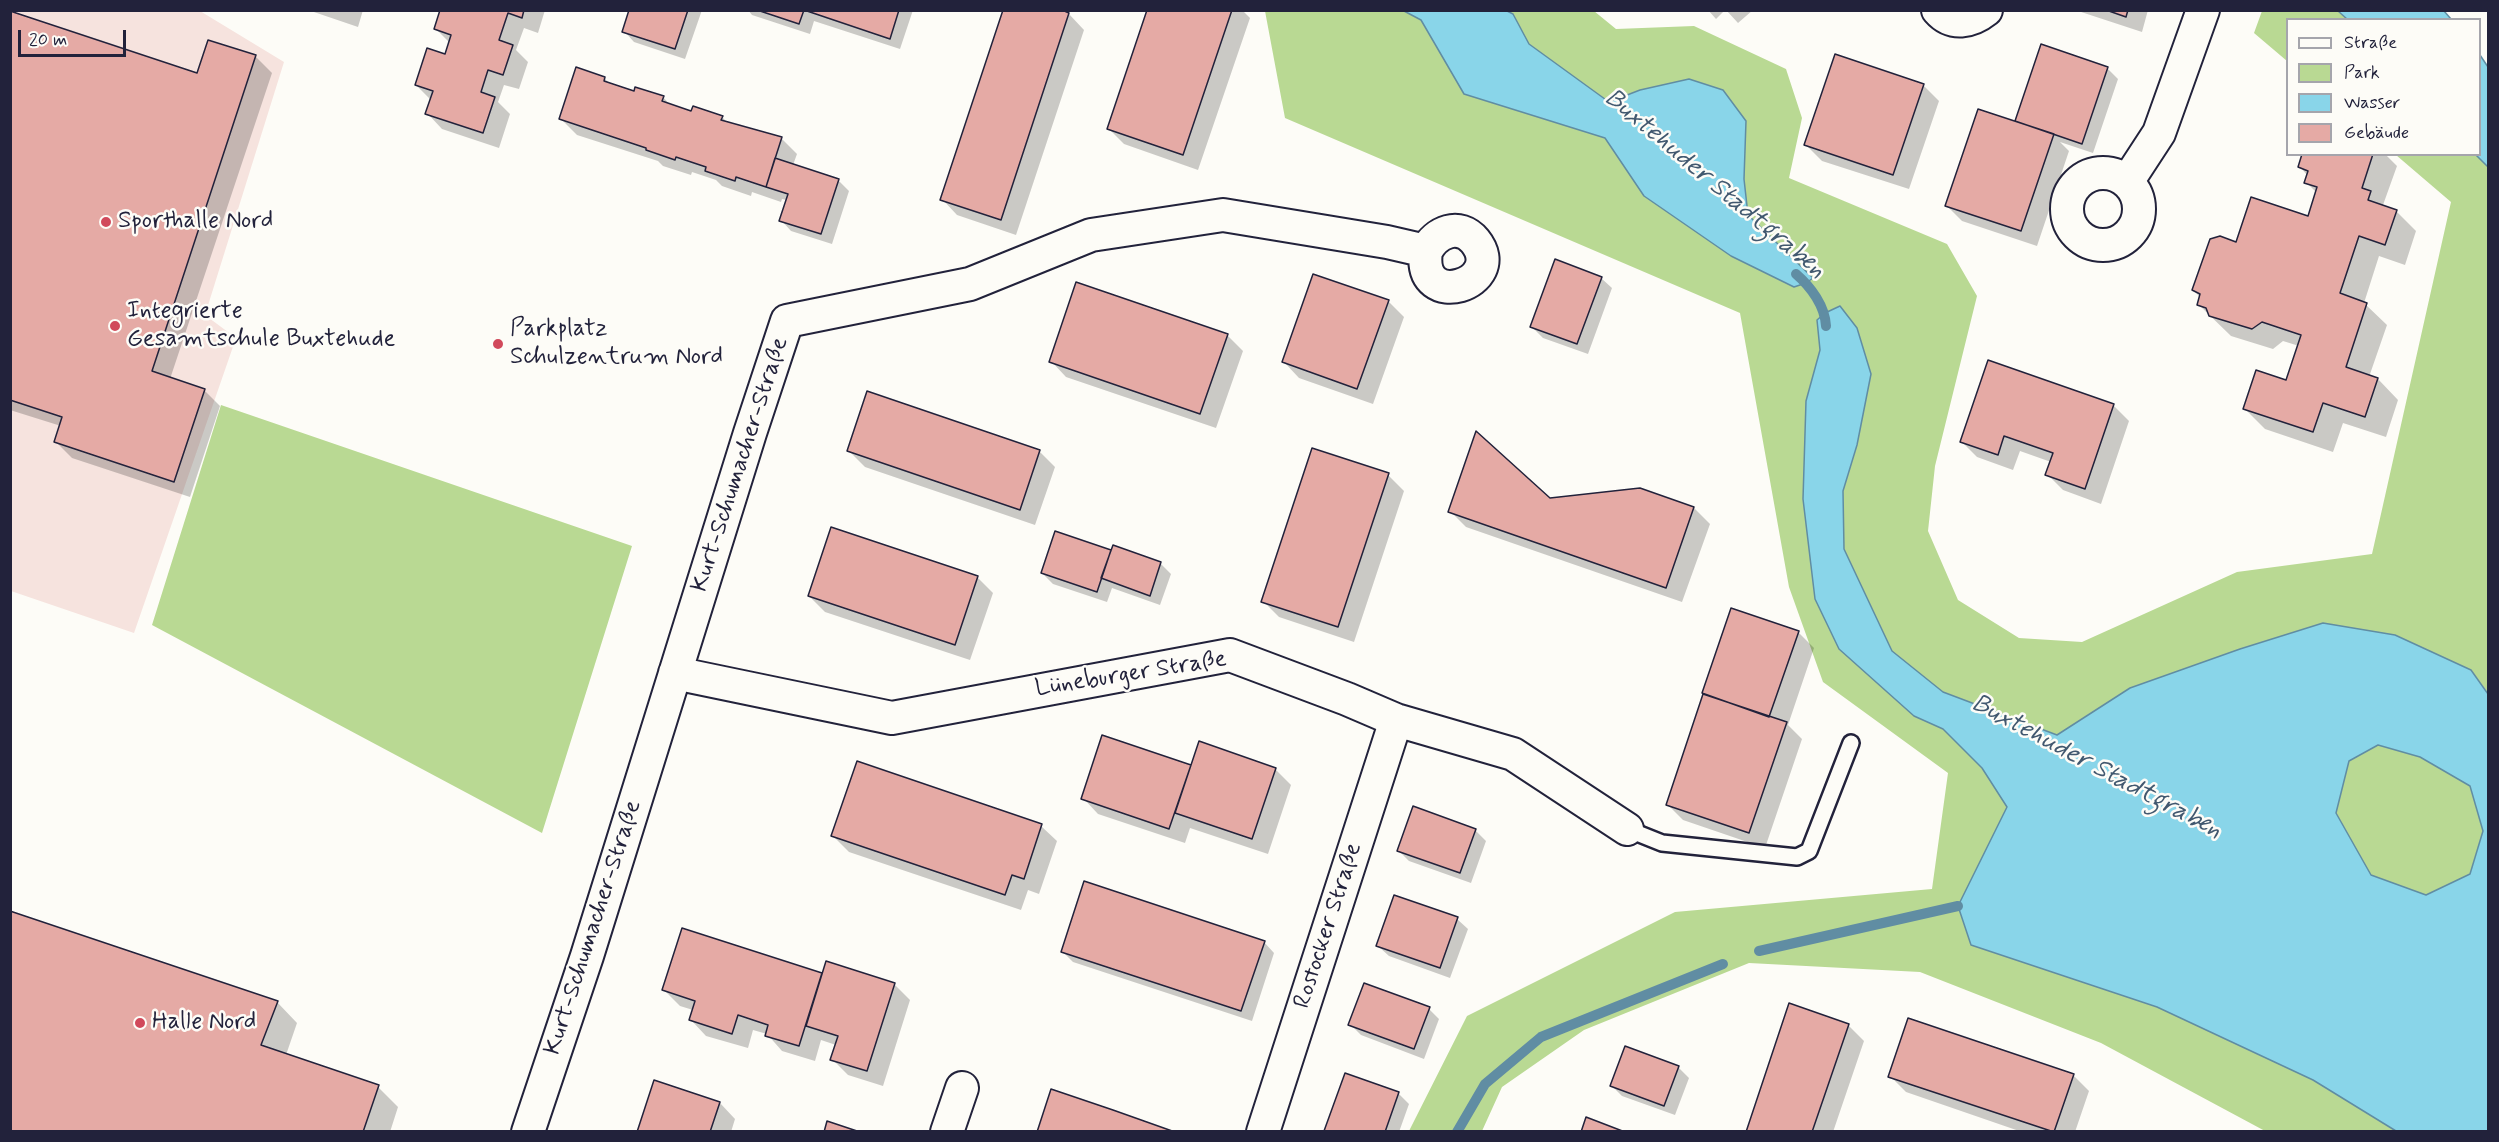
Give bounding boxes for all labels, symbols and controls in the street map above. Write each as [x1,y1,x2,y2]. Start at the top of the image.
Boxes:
scale bar [21,18,129,56]
legend [2286,18,2481,156]
text: 20 m [29,28,67,52]
text: Straße [2344,31,2397,55]
text: Park [2344,61,2380,85]
water label: Buxtehuder Stadtgraben [1597,83,1831,287]
text: Wasser [2344,91,2400,115]
text: Gebäude [2344,121,2409,145]
place label: Sporthalle Nord [118,208,273,236]
marker: Sporthalle Nord [99,215,113,229]
place label: Integrierte Gesamtschule Buxtehude [127,298,395,354]
place label: Parkplatz Schulzentrum Nord [510,316,723,372]
marker: Integrierte Gesamtschule Buxtehude [108,319,122,333]
street label: Kurt-Schumacher-Straße [686,334,796,596]
marker: Parkplatz Schulzentrum Nord [491,337,505,351]
street label: Lüneburger Straße [1033,646,1229,704]
water label: Buxtehuder Stadtgraben [1965,689,2227,847]
street label: Kurt-Schumacher-Straße [539,797,649,1059]
street label: Rostocker Straße [1289,840,1369,1012]
place label: Halle Nord [152,1009,256,1037]
marker: Halle Nord [133,1016,147,1030]

